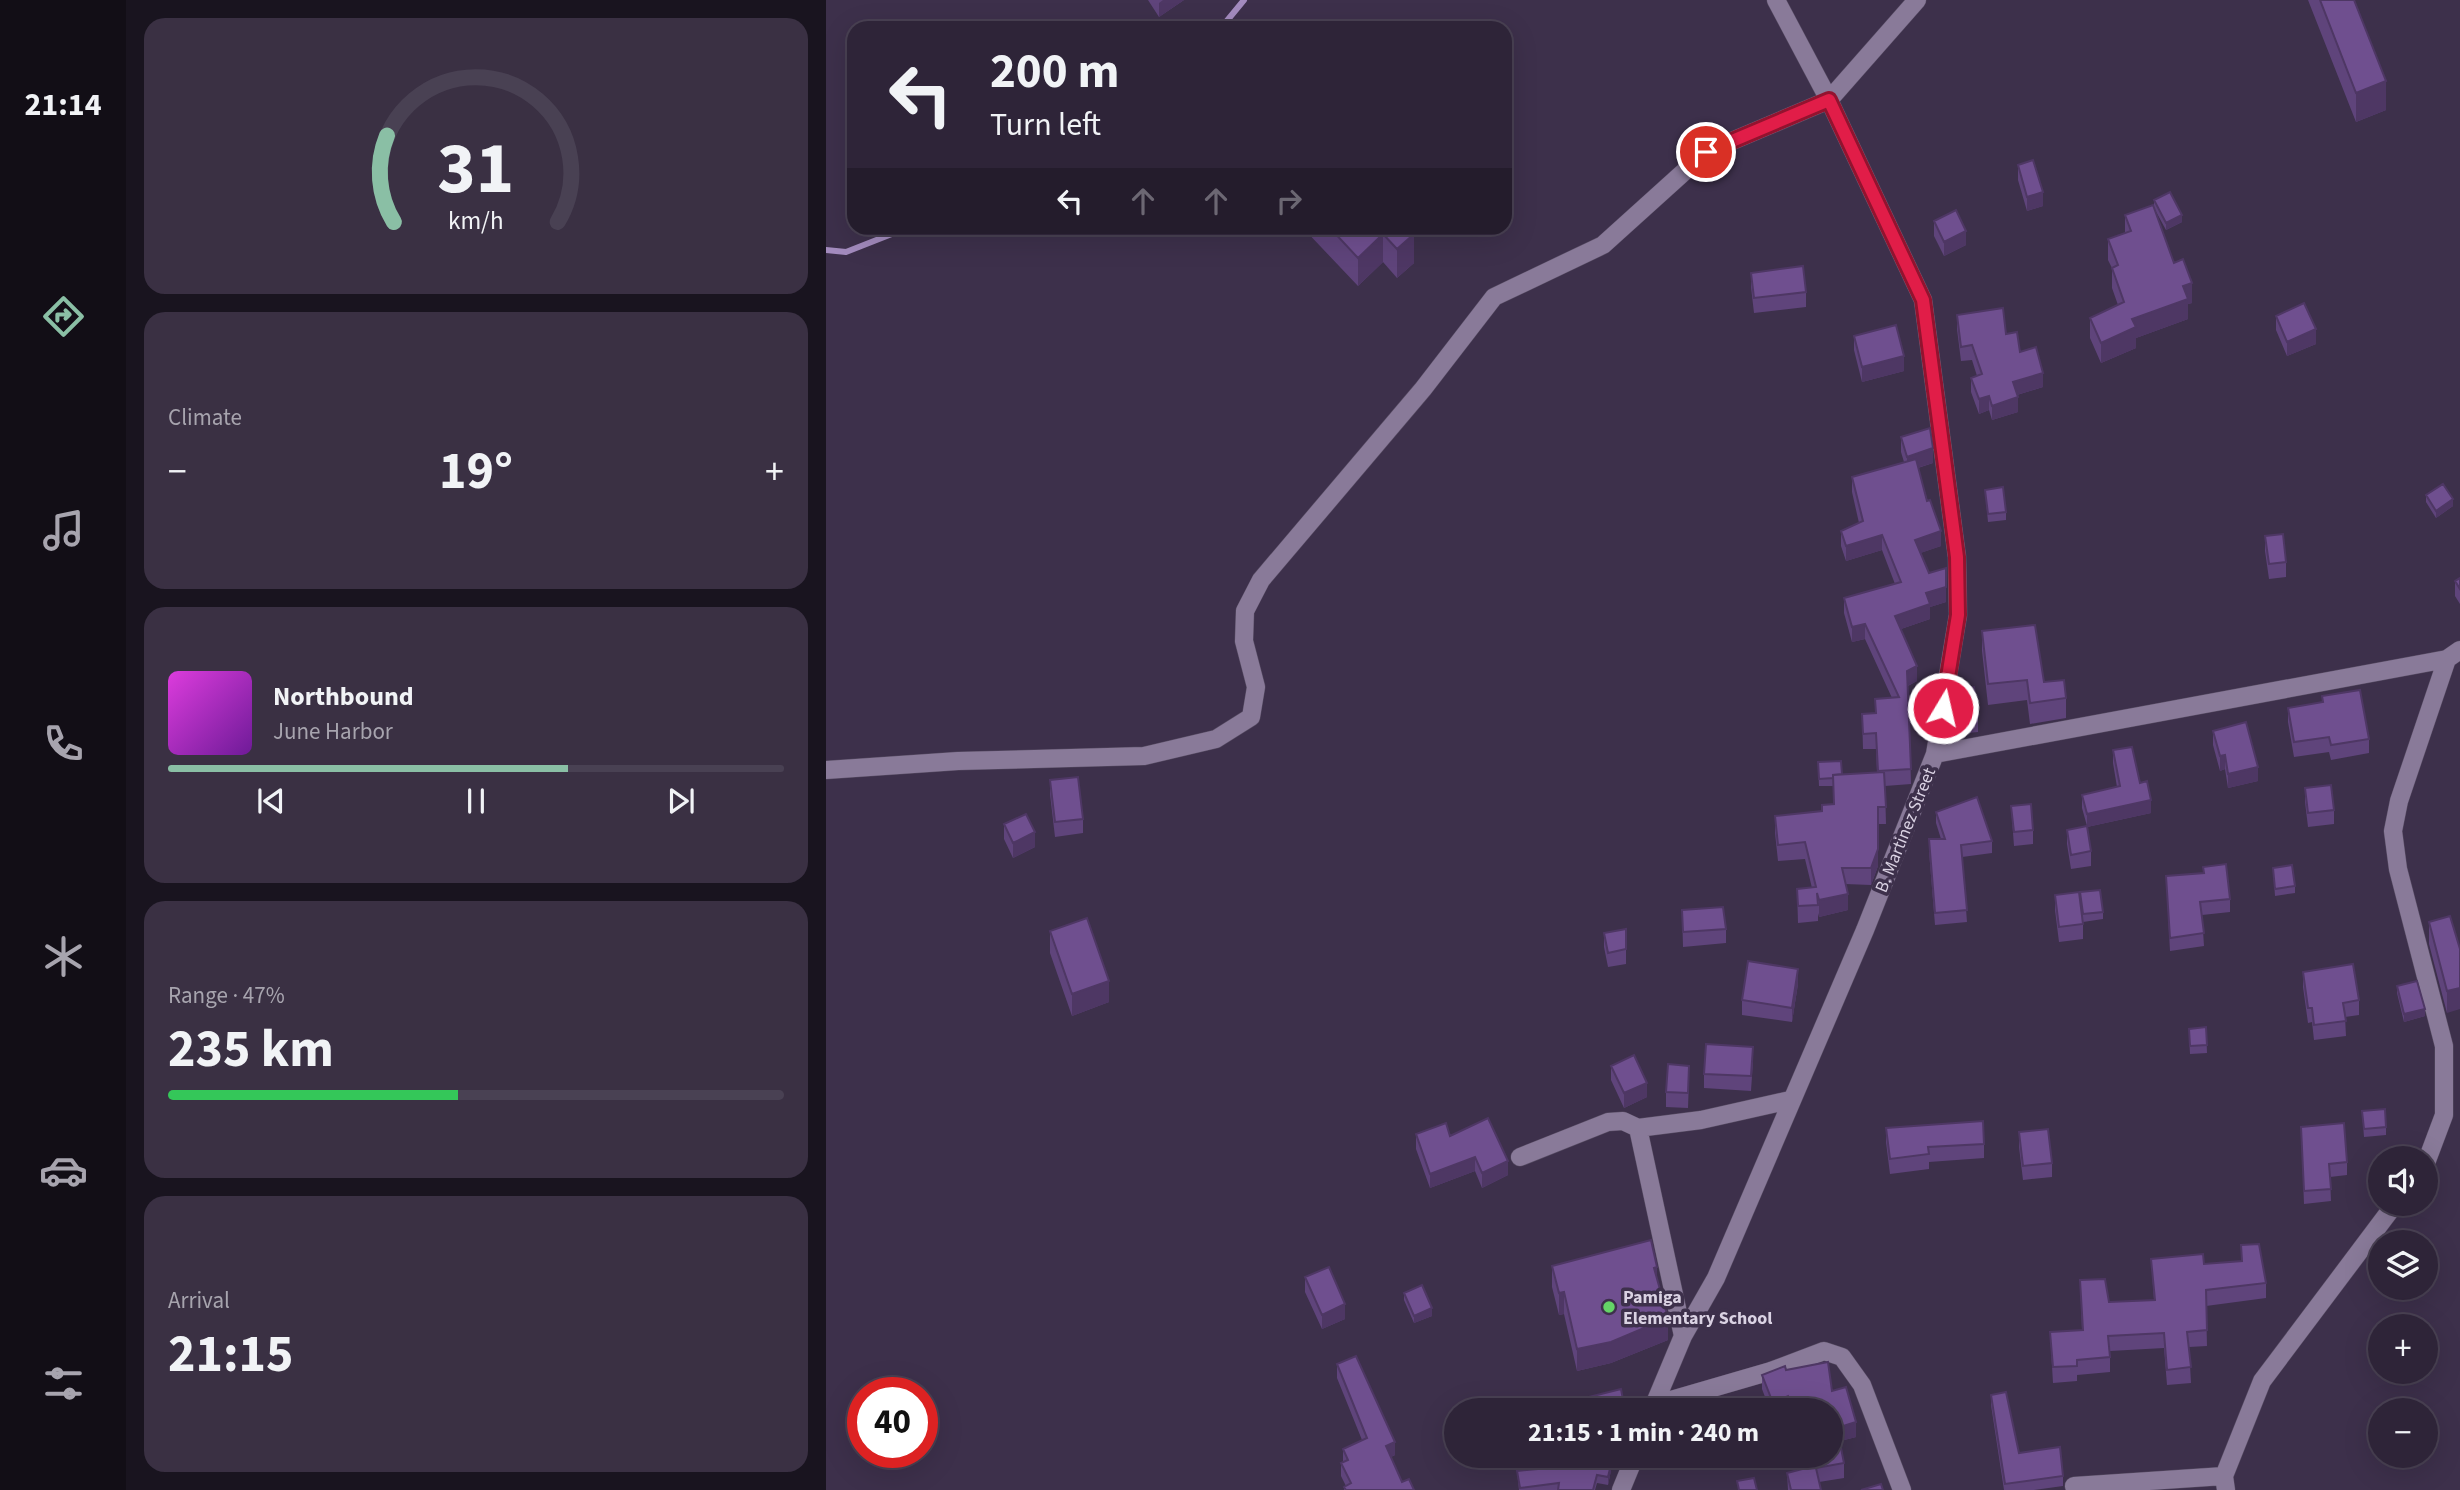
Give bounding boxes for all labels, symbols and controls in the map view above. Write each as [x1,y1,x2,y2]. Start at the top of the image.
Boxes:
text: 200 m [990,37,1119,107]
icon: left [875,49,966,140]
text: 21:14 [24,82,102,128]
text: Turn left [990,102,1101,148]
text: 31 [438,118,514,222]
pin [1676,122,1736,182]
icon: arrive [1687,133,1725,171]
icon: left [1051,182,1089,220]
icon: ahead [1124,182,1162,220]
icon: ahead [1197,182,1235,220]
icon: right [1270,182,1308,220]
text: km/h [448,203,504,239]
icon: directions [39,292,88,341]
text: Climate [168,401,242,434]
text: 19° [439,435,513,509]
text: − [168,445,187,499]
text: + [765,445,784,499]
icon: music [39,506,88,555]
position arrow [1906,671,1980,745]
text: Northbound [273,678,414,715]
text: June Harbor [273,715,393,748]
icon: phone [39,719,88,768]
street label: B. Martinez Street [1869,764,1942,896]
icon: previous [252,782,290,820]
icon: pause [457,782,495,820]
icon: next [662,782,700,820]
icon: climate [39,932,88,981]
text: Range · 47% [168,979,285,1012]
text: 235 km [168,1013,334,1087]
icon: car [39,1146,88,1195]
map controls [2368,1146,2438,1468]
button: sound [2368,1146,2438,1216]
button: layers [2368,1230,2438,1300]
text: Arrival [168,1284,230,1317]
place label: Pamiga Elementary School [1623,1285,1773,1331]
marker: Pamiga Elementary School [1601,1299,1617,1315]
button: + [2368,1314,2438,1384]
text: 21:15 [168,1318,293,1392]
icon: filters [39,1359,88,1408]
speed limit sign: 40 [847,1377,938,1468]
button: − [2368,1398,2438,1468]
text: 21:15 · 1 min · 240 m [1528,1414,1759,1451]

